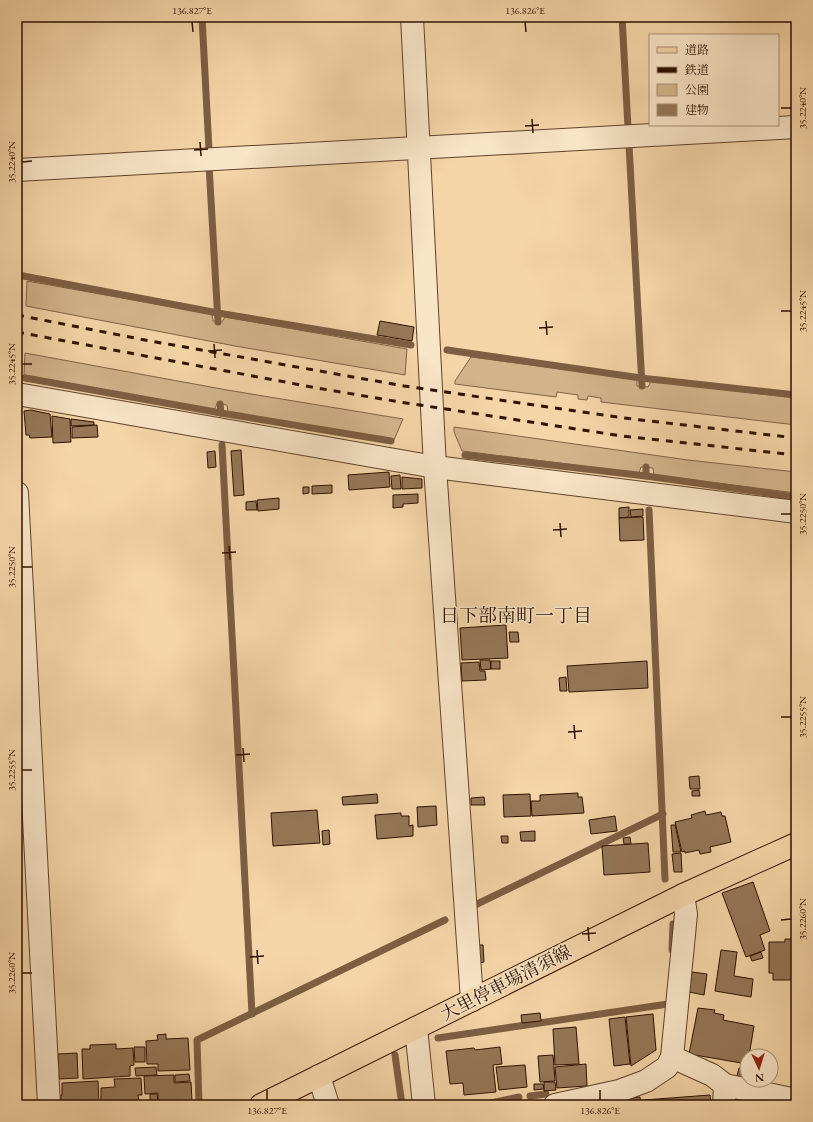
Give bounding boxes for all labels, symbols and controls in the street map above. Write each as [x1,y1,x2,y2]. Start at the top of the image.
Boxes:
text: 136.827°E [172,4,212,17]
text: 136.826°E [505,4,545,17]
legend [649,34,779,126]
text: 道路 [685,42,709,58]
text: 鉄道 [684,62,709,78]
text: 公園 [685,82,709,98]
text: 35.2240°N [796,87,809,129]
text: 建物 [685,102,709,118]
text: 35.2240°N [5,141,18,183]
text: 35.2245°N [796,290,809,332]
text: 35.2245°N [5,343,18,385]
text: 35.2250°N [796,493,809,535]
text: 35.2250°N [5,546,18,588]
district label: 日下部南町一丁目 [440,603,592,628]
text: 35.2255°N [796,696,809,738]
text: 35.2255°N [5,749,18,791]
text: 35.2260°N [796,898,809,940]
street label: 大里停車場清須線 [436,940,575,1025]
text: 35.2260°N [5,952,18,994]
north arrow [739,1048,779,1088]
text: N [755,1071,765,1085]
text: 136.827°E [247,1104,287,1117]
text: 136.826°E [580,1104,620,1117]

